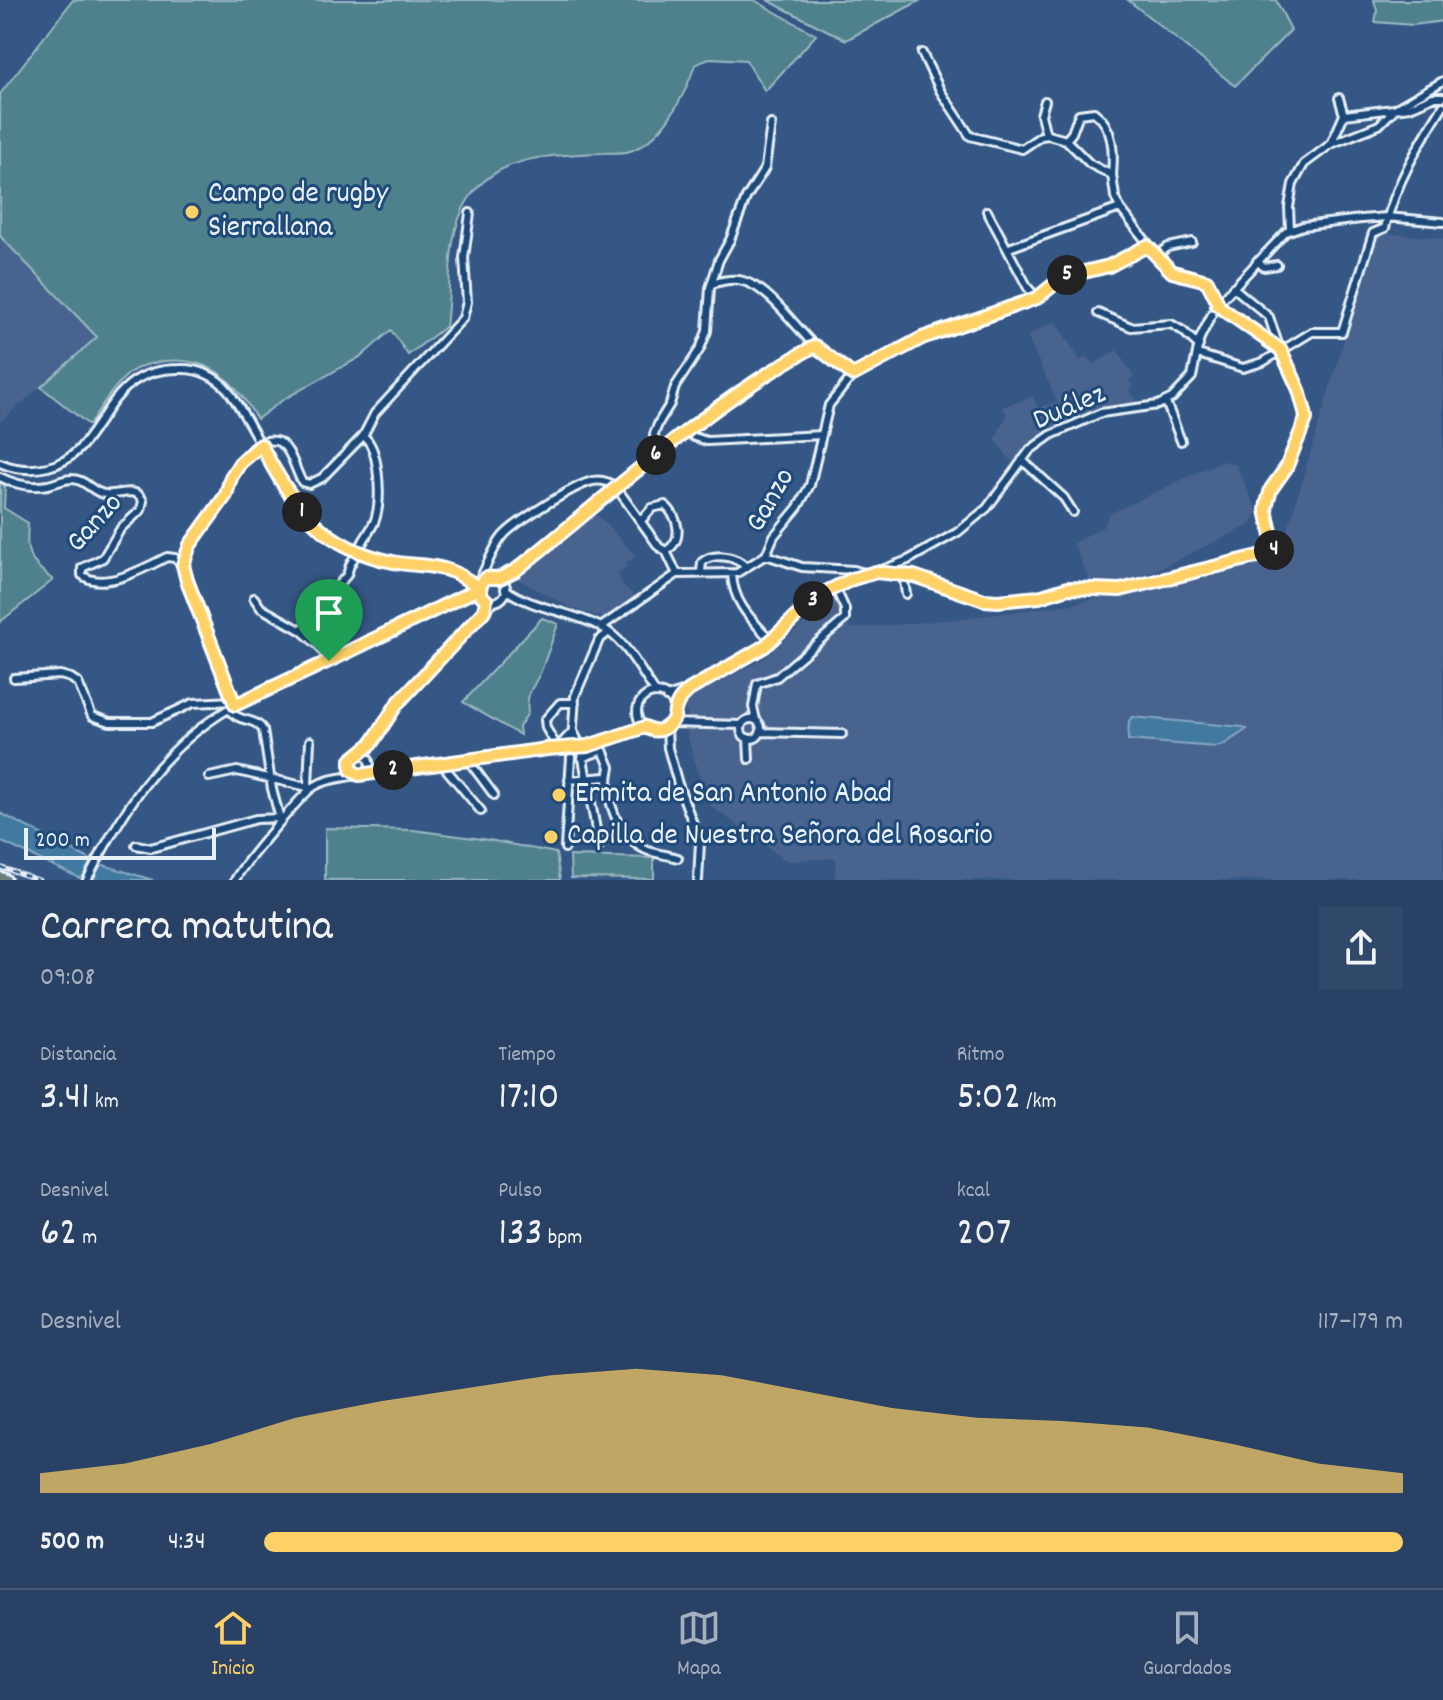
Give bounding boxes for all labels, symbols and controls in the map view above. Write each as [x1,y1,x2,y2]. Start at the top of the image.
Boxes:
place label: Campo de rugby Sierrallana [208,174,389,251]
marker: Campo de rugby Sierrallana [183,203,201,221]
pin: 5 [1047,255,1087,295]
text: 5 [1062,259,1072,290]
street label: Duález [1027,374,1114,443]
pin: 6 [636,435,676,475]
text: 6 [651,439,661,470]
street label: Ganzo [736,461,808,541]
street label: Ganzo [57,484,135,564]
pin: 1 [282,492,322,532]
text: 1 [300,496,304,527]
pin: 4 [1254,530,1294,570]
text: 4 [1269,534,1279,565]
pin [295,579,363,661]
pin: 3 [793,581,833,621]
text: 3 [808,585,818,616]
icon: arrive [307,591,351,635]
pin: 2 [373,750,413,790]
text: 2 [388,754,398,785]
place label: Ermita de San Antonio Abad [575,774,892,817]
marker: Ermita de San Antonio Abad [550,786,568,804]
place label: Capilla de Nuestra Señora del Rosario [567,816,993,859]
scale bar [24,824,216,860]
text: 200 m [36,826,90,857]
marker: Capilla de Nuestra Señora del Rosario [542,828,560,846]
text: Carrera matutina [40,898,333,961]
button: share [1319,906,1403,990]
text: 09:08 [40,960,95,997]
text: Distancia [40,1040,116,1071]
text: Tiempo [498,1040,556,1071]
text: Ritmo [957,1040,1004,1071]
text: 3.41 [40,1071,90,1128]
text: 17:10 [498,1071,560,1128]
text: 5:02 [957,1071,1021,1128]
text: km [90,1087,119,1118]
text: /km [1021,1087,1057,1118]
text: Desnivel [40,1176,109,1207]
text: Pulso [498,1176,542,1207]
text: kcal [957,1176,990,1207]
text: 62 [40,1207,77,1264]
text: 133 [498,1207,543,1264]
text: 207 [957,1207,1011,1264]
text: m [77,1223,97,1254]
text: bpm [543,1223,582,1254]
text: Desnivel [40,1304,121,1341]
text: 117–179 m [1317,1304,1403,1341]
text: 500 m [40,1524,104,1561]
text: 4:34 [168,1524,205,1561]
tab: Inicio [211,1606,255,1685]
tab: Mapa [677,1606,721,1685]
tab: Guardados [1143,1606,1232,1685]

